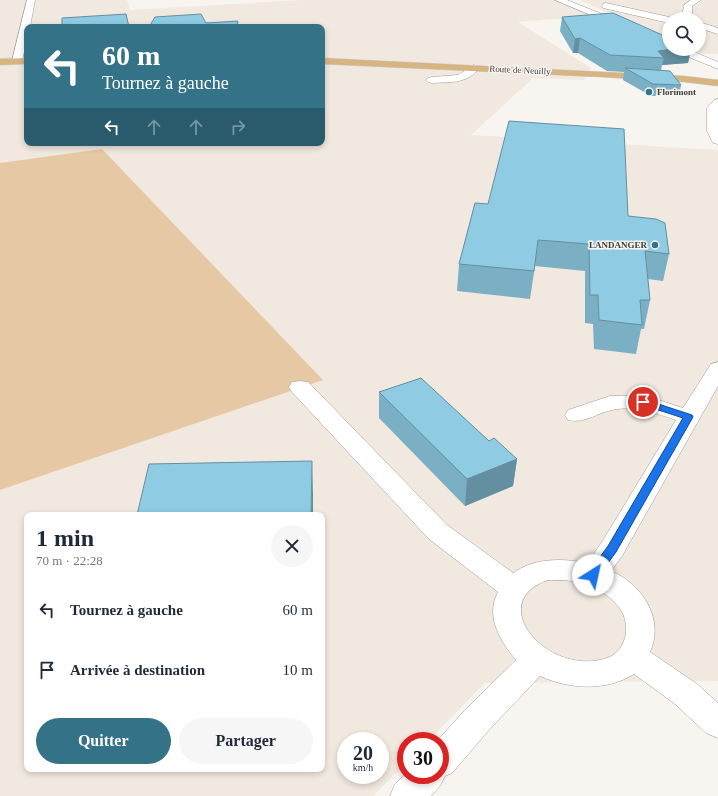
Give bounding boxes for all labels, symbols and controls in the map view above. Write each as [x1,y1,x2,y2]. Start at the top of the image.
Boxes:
map controls [662,12,706,56]
button: search [662,12,706,56]
icon: left [36,40,88,92]
text: 60 m [102,40,160,71]
street label: Route de Neuilly [489,63,551,77]
text: Tournez à gauche [102,73,229,93]
marker: Florimont [644,87,654,97]
place label: Florimont [657,87,696,97]
icon: left [101,116,123,138]
icon: ahead [143,116,165,138]
icon: ahead [185,116,207,138]
icon: right [227,116,249,138]
place label: LANDANGER [589,240,647,250]
marker: LANDANGER [650,240,660,250]
pin [626,385,660,419]
icon: arrive [632,391,654,413]
text: 1 min [36,525,94,551]
button: close [271,525,313,567]
text: 70 m · 22:28 [36,553,103,568]
position arrow [572,554,614,596]
icon: left [36,599,58,621]
text: Tournez à gauche [70,602,183,618]
text: 60 m [283,602,313,618]
icon: arrive [36,659,58,681]
text: Arrivée à destination [70,662,205,678]
text: 10 m [283,662,313,678]
button: Quitter [36,718,171,764]
button: Partager [179,718,313,764]
speed limit sign: 30 [397,732,449,784]
text: 20 [353,742,373,764]
text: km/h [353,762,373,773]

